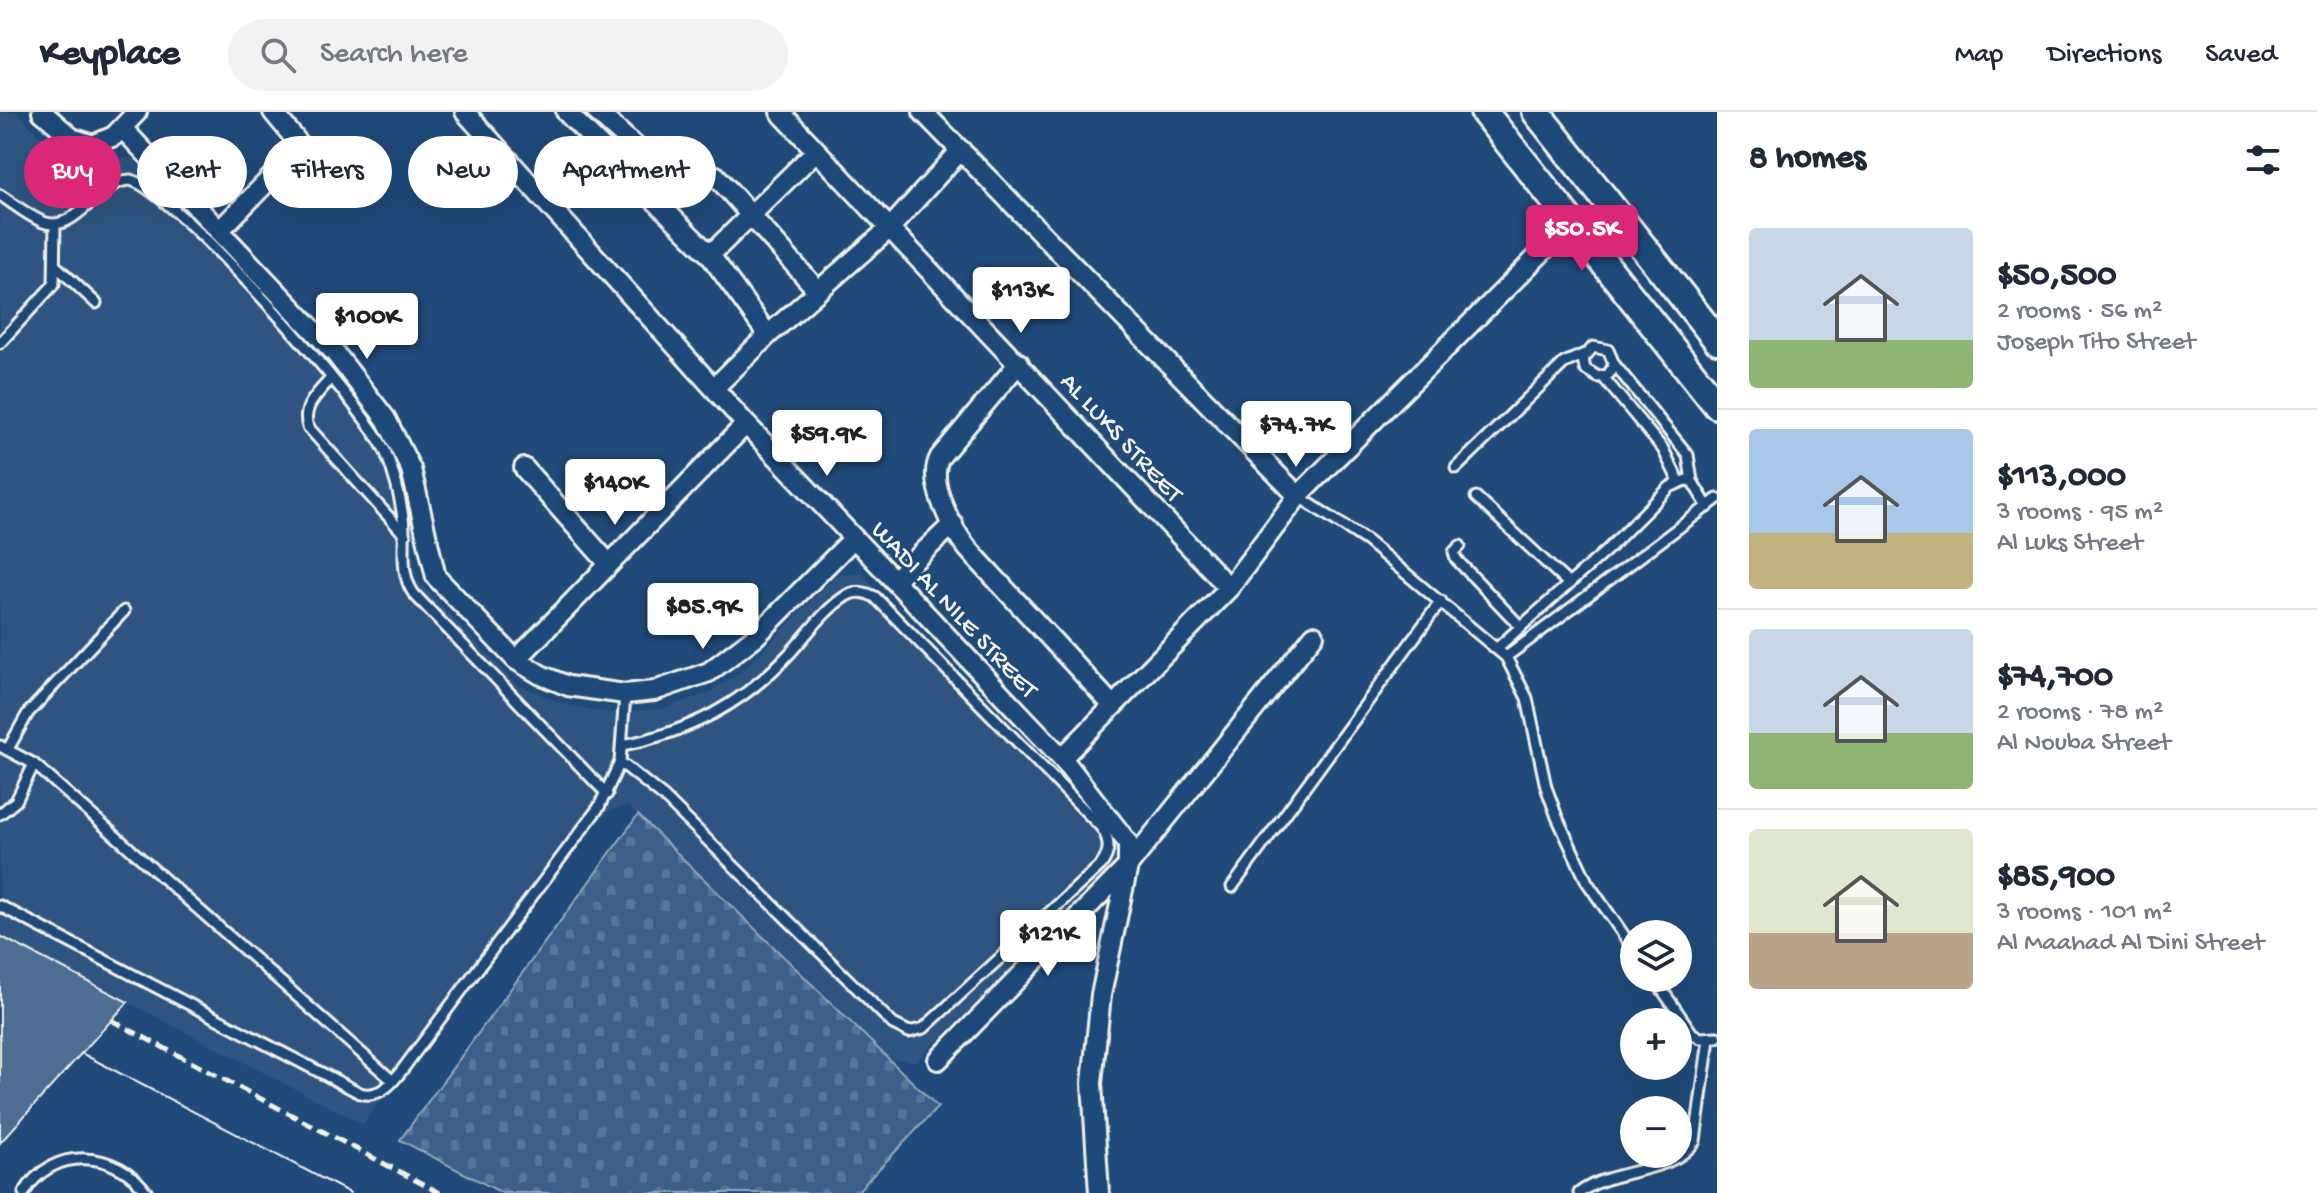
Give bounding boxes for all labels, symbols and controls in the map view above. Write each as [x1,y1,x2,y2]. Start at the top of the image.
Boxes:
search box [228,19,788,91]
text: Keyplace [40,33,180,77]
icon: search [256,33,300,77]
text: Search here [320,38,468,73]
text: Map [1955,39,2003,72]
text: Directions [2047,39,2161,72]
text: Saved [2205,39,2277,72]
chip: Buy [24,136,121,208]
chip: Rent [137,136,247,208]
chip: Filters [263,136,392,208]
chip: New [408,136,518,208]
chip: Apartment [534,136,716,208]
icon: filters [2241,138,2285,182]
text: 8 homes [1749,140,1866,180]
pin: $50.5K [1517,205,1647,273]
text: $50.5K [1544,215,1620,246]
text: $50,500 [1997,257,2117,297]
icon: home [1813,260,1909,356]
pin: $113K [965,267,1077,335]
text: $113K [991,277,1051,308]
pin: $100K [311,293,423,361]
text: 2 rooms · 56 m² [1997,297,2162,328]
text: $100K [334,303,400,334]
text: Joseph Tito Street [1997,328,2195,359]
street label: AL LUKS STREET [1052,368,1188,511]
pin: $74.7K [1231,401,1361,469]
pin: $59.9K [762,410,892,478]
text: $74.7K [1259,411,1333,442]
text: $59.9K [790,420,864,451]
text: $113,000 [1997,458,2126,498]
pin: $140K [559,459,671,527]
icon: home [1813,461,1909,557]
text: $140K [583,469,647,500]
text: 3 rooms · 95 m² [1997,498,2163,529]
street label: WADI AL NILE STREET [863,516,1043,707]
text: Al Luks Street [1997,529,2143,560]
pin: $85.9K [638,583,768,651]
text: $85.9K [665,593,741,624]
text: $74,700 [1997,658,2113,698]
icon: home [1813,661,1909,757]
text: 2 rooms · 78 m² [1997,698,2163,729]
text: Al Nouba Street [1997,729,2171,760]
text: $85,900 [1997,858,2115,898]
icon: home [1813,861,1909,957]
text: 3 rooms · 101 m² [1997,898,2172,929]
pin: $121K [992,910,1104,978]
text: $121K [1018,920,1078,951]
map controls [1620,920,1692,1168]
button: layers [1620,920,1692,992]
text: Al Maahad Al Dini Street [1997,929,2264,960]
button: + [1620,1008,1692,1080]
button: − [1620,1096,1692,1168]

